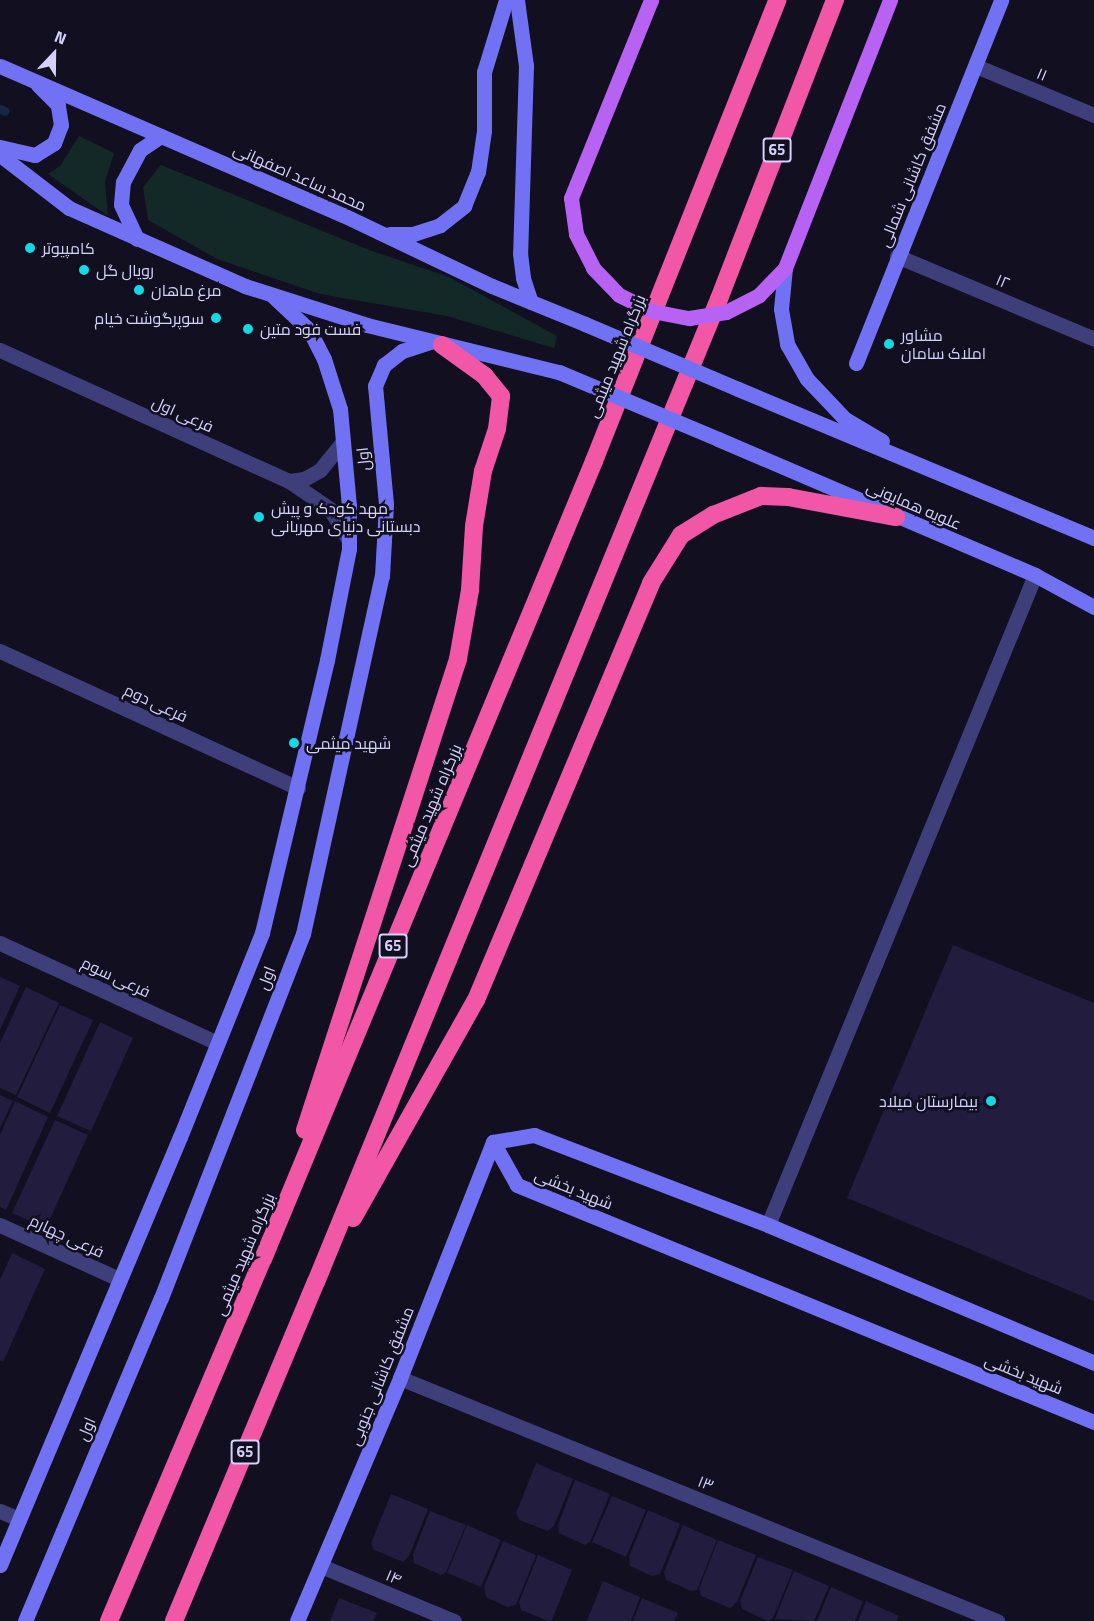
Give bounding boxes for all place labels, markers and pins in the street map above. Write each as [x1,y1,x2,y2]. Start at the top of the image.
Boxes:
place label: کامپیوتر [42,238,95,258]
marker: کامپیوتر [23,241,37,255]
place label: رویال گل [96,260,154,280]
marker: رویال گل [77,263,91,277]
place label: مرغ ماهان [151,280,222,300]
marker: مرغ ماهان [132,283,146,297]
place label: سوپرگوشت خیام [94,308,204,328]
marker: سوپرگوشت خیام [209,311,223,325]
place label: فست فود متین [260,319,361,339]
marker: فست فود متین [241,322,255,336]
place label: مشاور املاک سامان [901,325,986,363]
marker: مشاور املاک سامان [882,337,896,351]
place label: مهد کودک و پیش دبستانی دنیای‌ مهربانی [271,498,420,536]
marker: مهد کودک و پیش دبستانی دنیای‌ مهربانی [252,510,266,524]
place label: شهید میثمی [306,733,391,753]
marker: شهید میثمی [287,736,301,750]
place label: بیمارستان میلاد [879,1091,978,1111]
marker: بیمارستان میلاد [982,1092,1000,1110]

